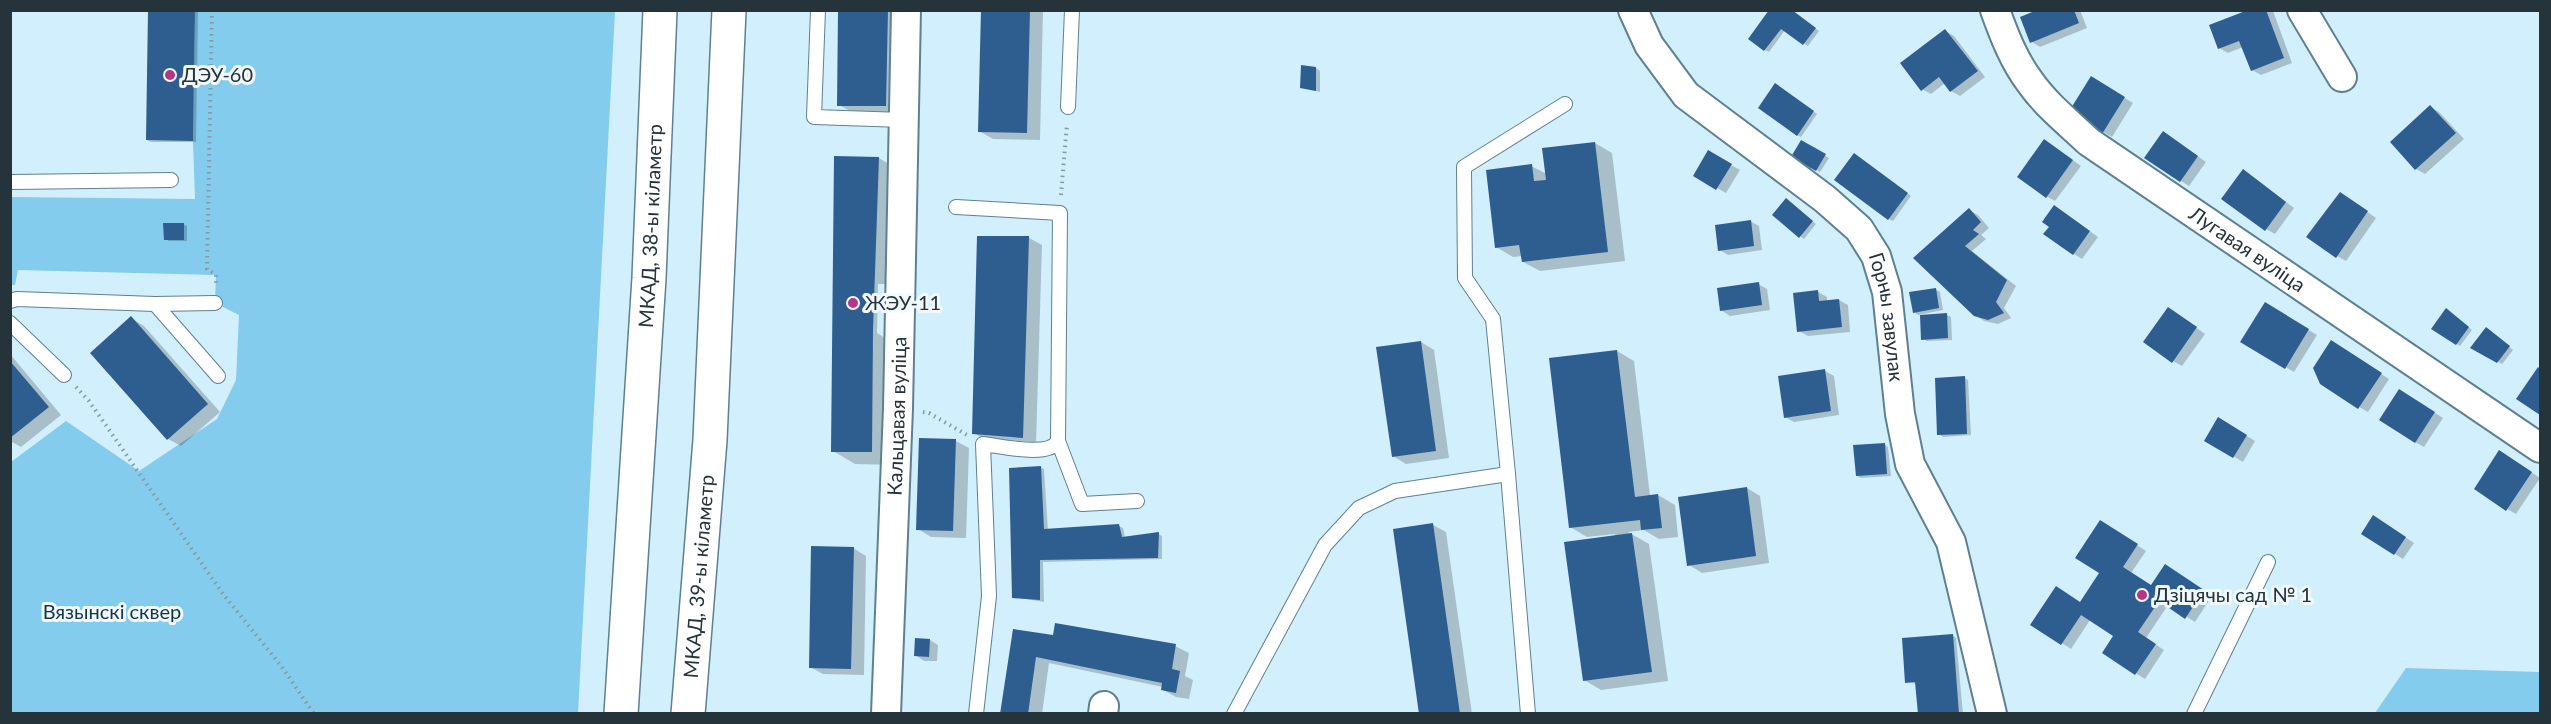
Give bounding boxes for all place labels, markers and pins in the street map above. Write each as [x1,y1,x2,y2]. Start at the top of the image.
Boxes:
place label: ДЭУ-60 [182,62,253,86]
marker: ДЭУ-60 [163,68,177,82]
place label: ЖЭУ-11 [865,290,941,314]
marker: ЖЭУ-11 [846,296,860,310]
place label: Дзіцячы сад № 1 [2154,582,2312,606]
marker: Дзіцячы сад № 1 [2135,588,2149,602]

